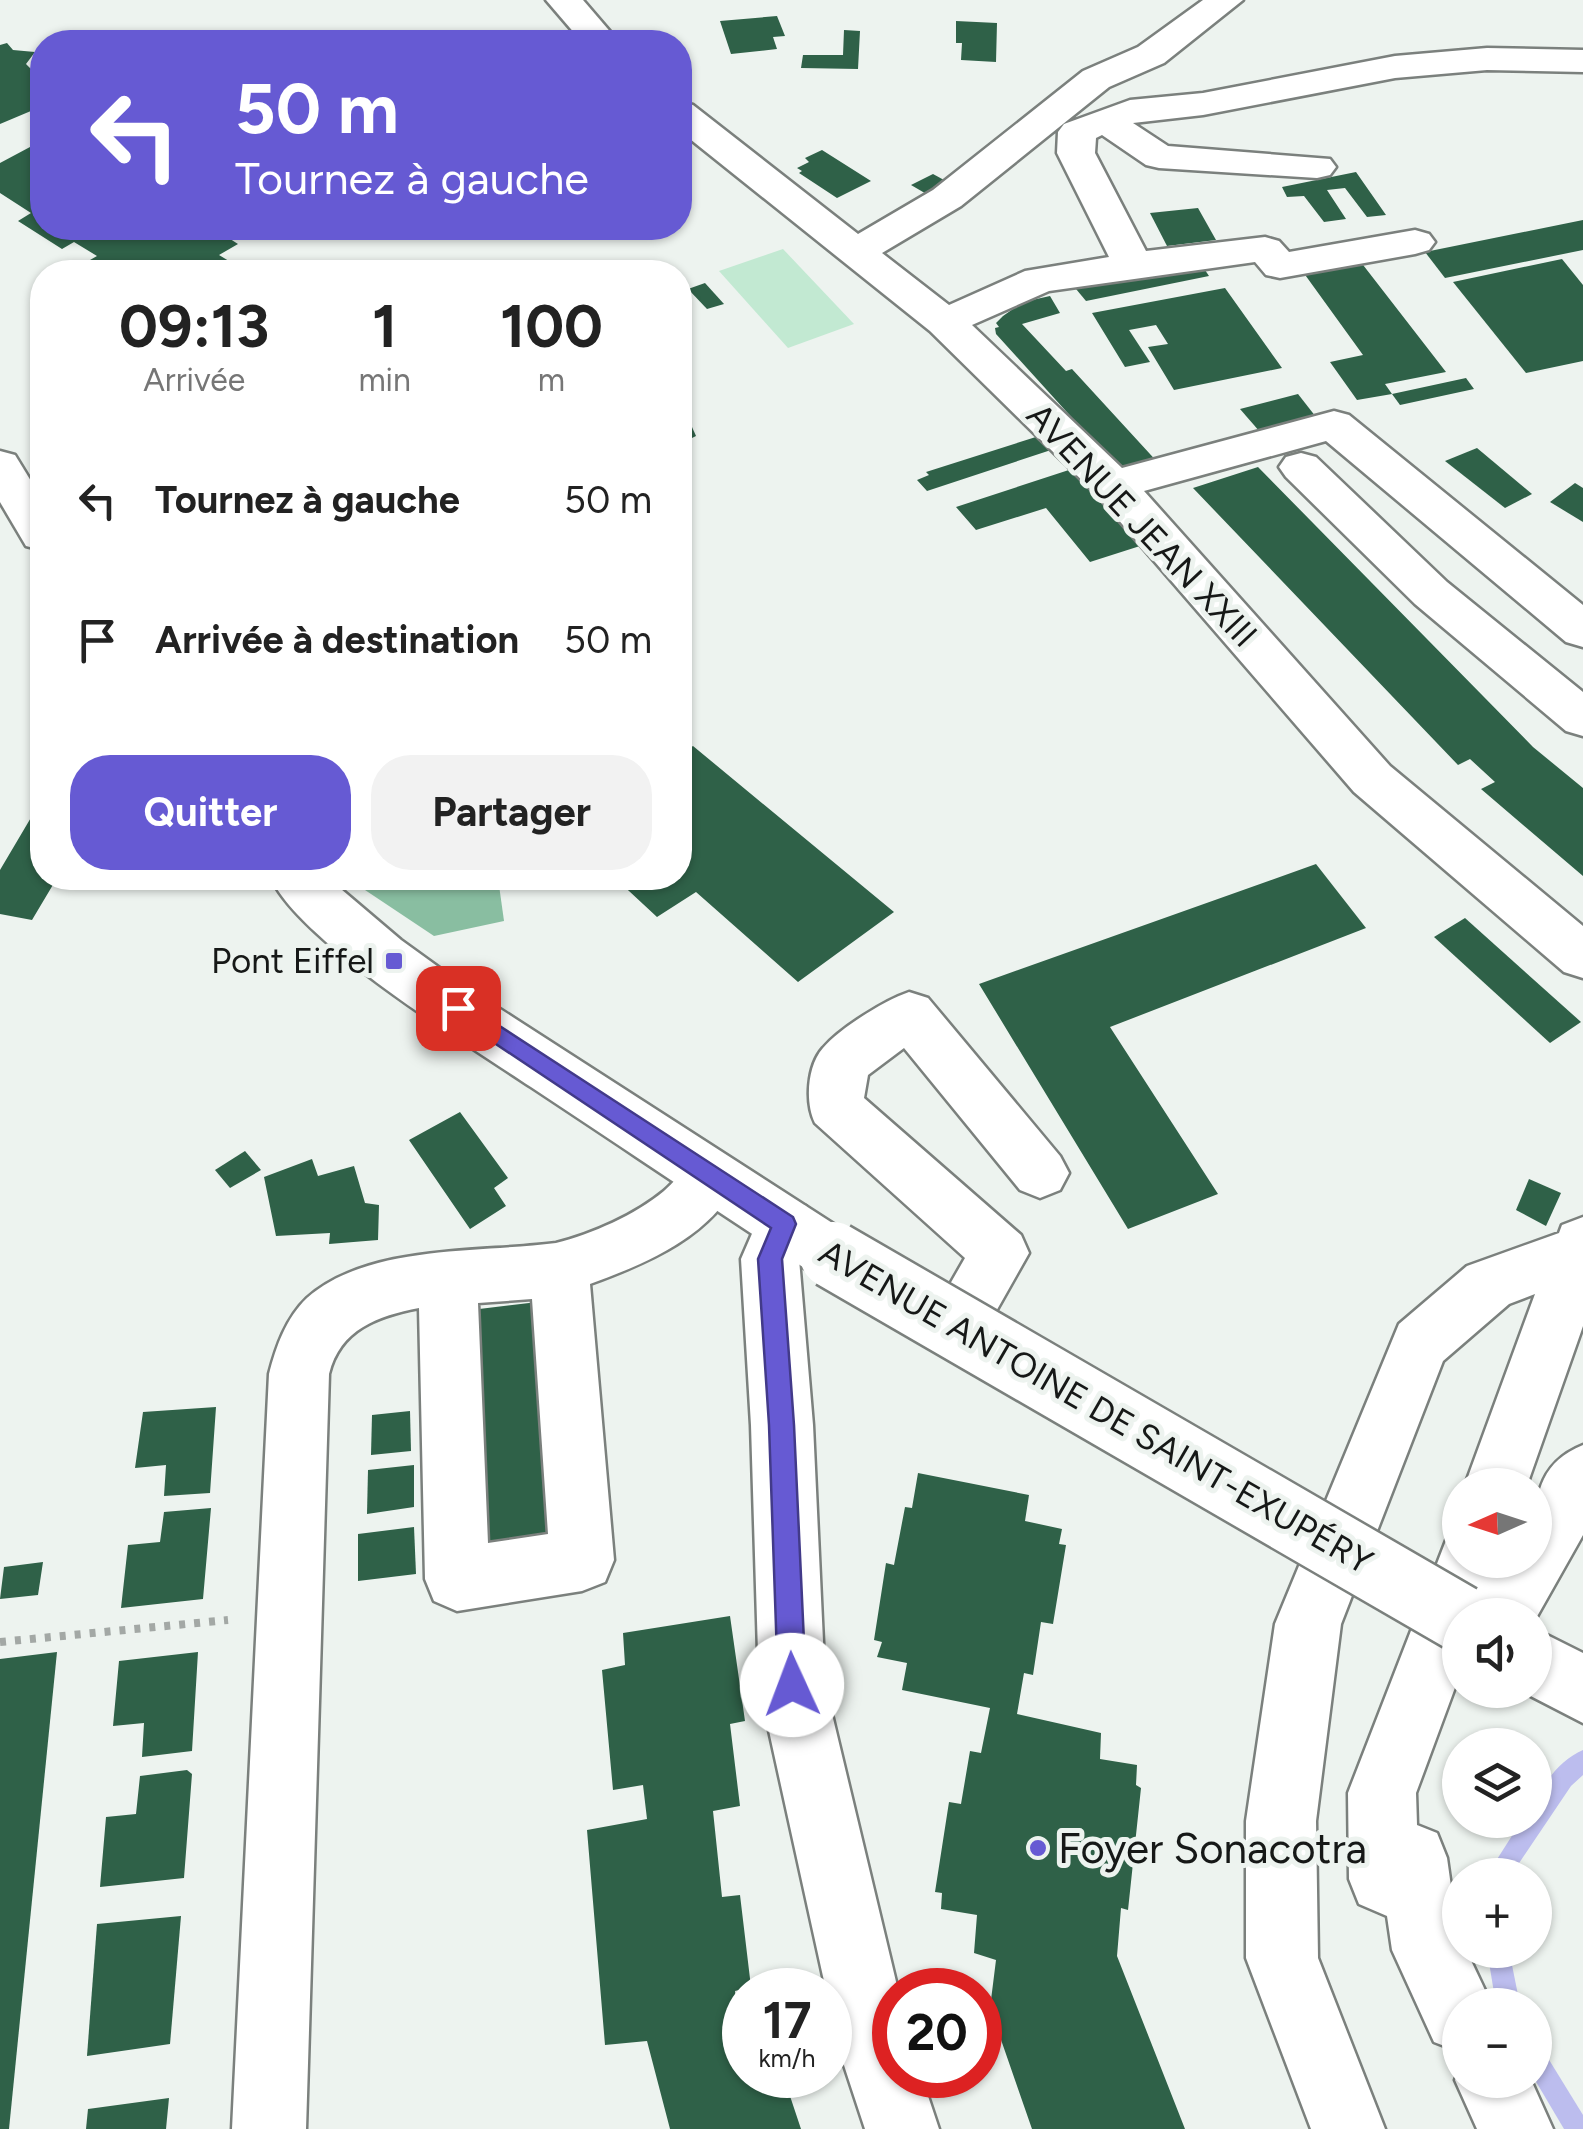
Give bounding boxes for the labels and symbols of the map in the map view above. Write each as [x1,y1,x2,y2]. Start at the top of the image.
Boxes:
street label: AVENUE JEAN XXIII [1018,394,1266,656]
place label: Pont Eiffel [211,940,374,982]
marker: Pont Eiffel [383,950,405,972]
pin [416,966,501,1051]
street label: AVENUE ANTOINE DE SAINT-EXUPÉRY [812,1231,1380,1583]
north arrow [1442,1468,1552,1578]
position arrow [740,1633,844,1737]
place label: Foyer Sonacotra [1058,1823,1367,1874]
marker: Foyer Sonacotra [1027,1837,1049,1859]
speed limit sign: 20 [872,1968,1002,2098]

